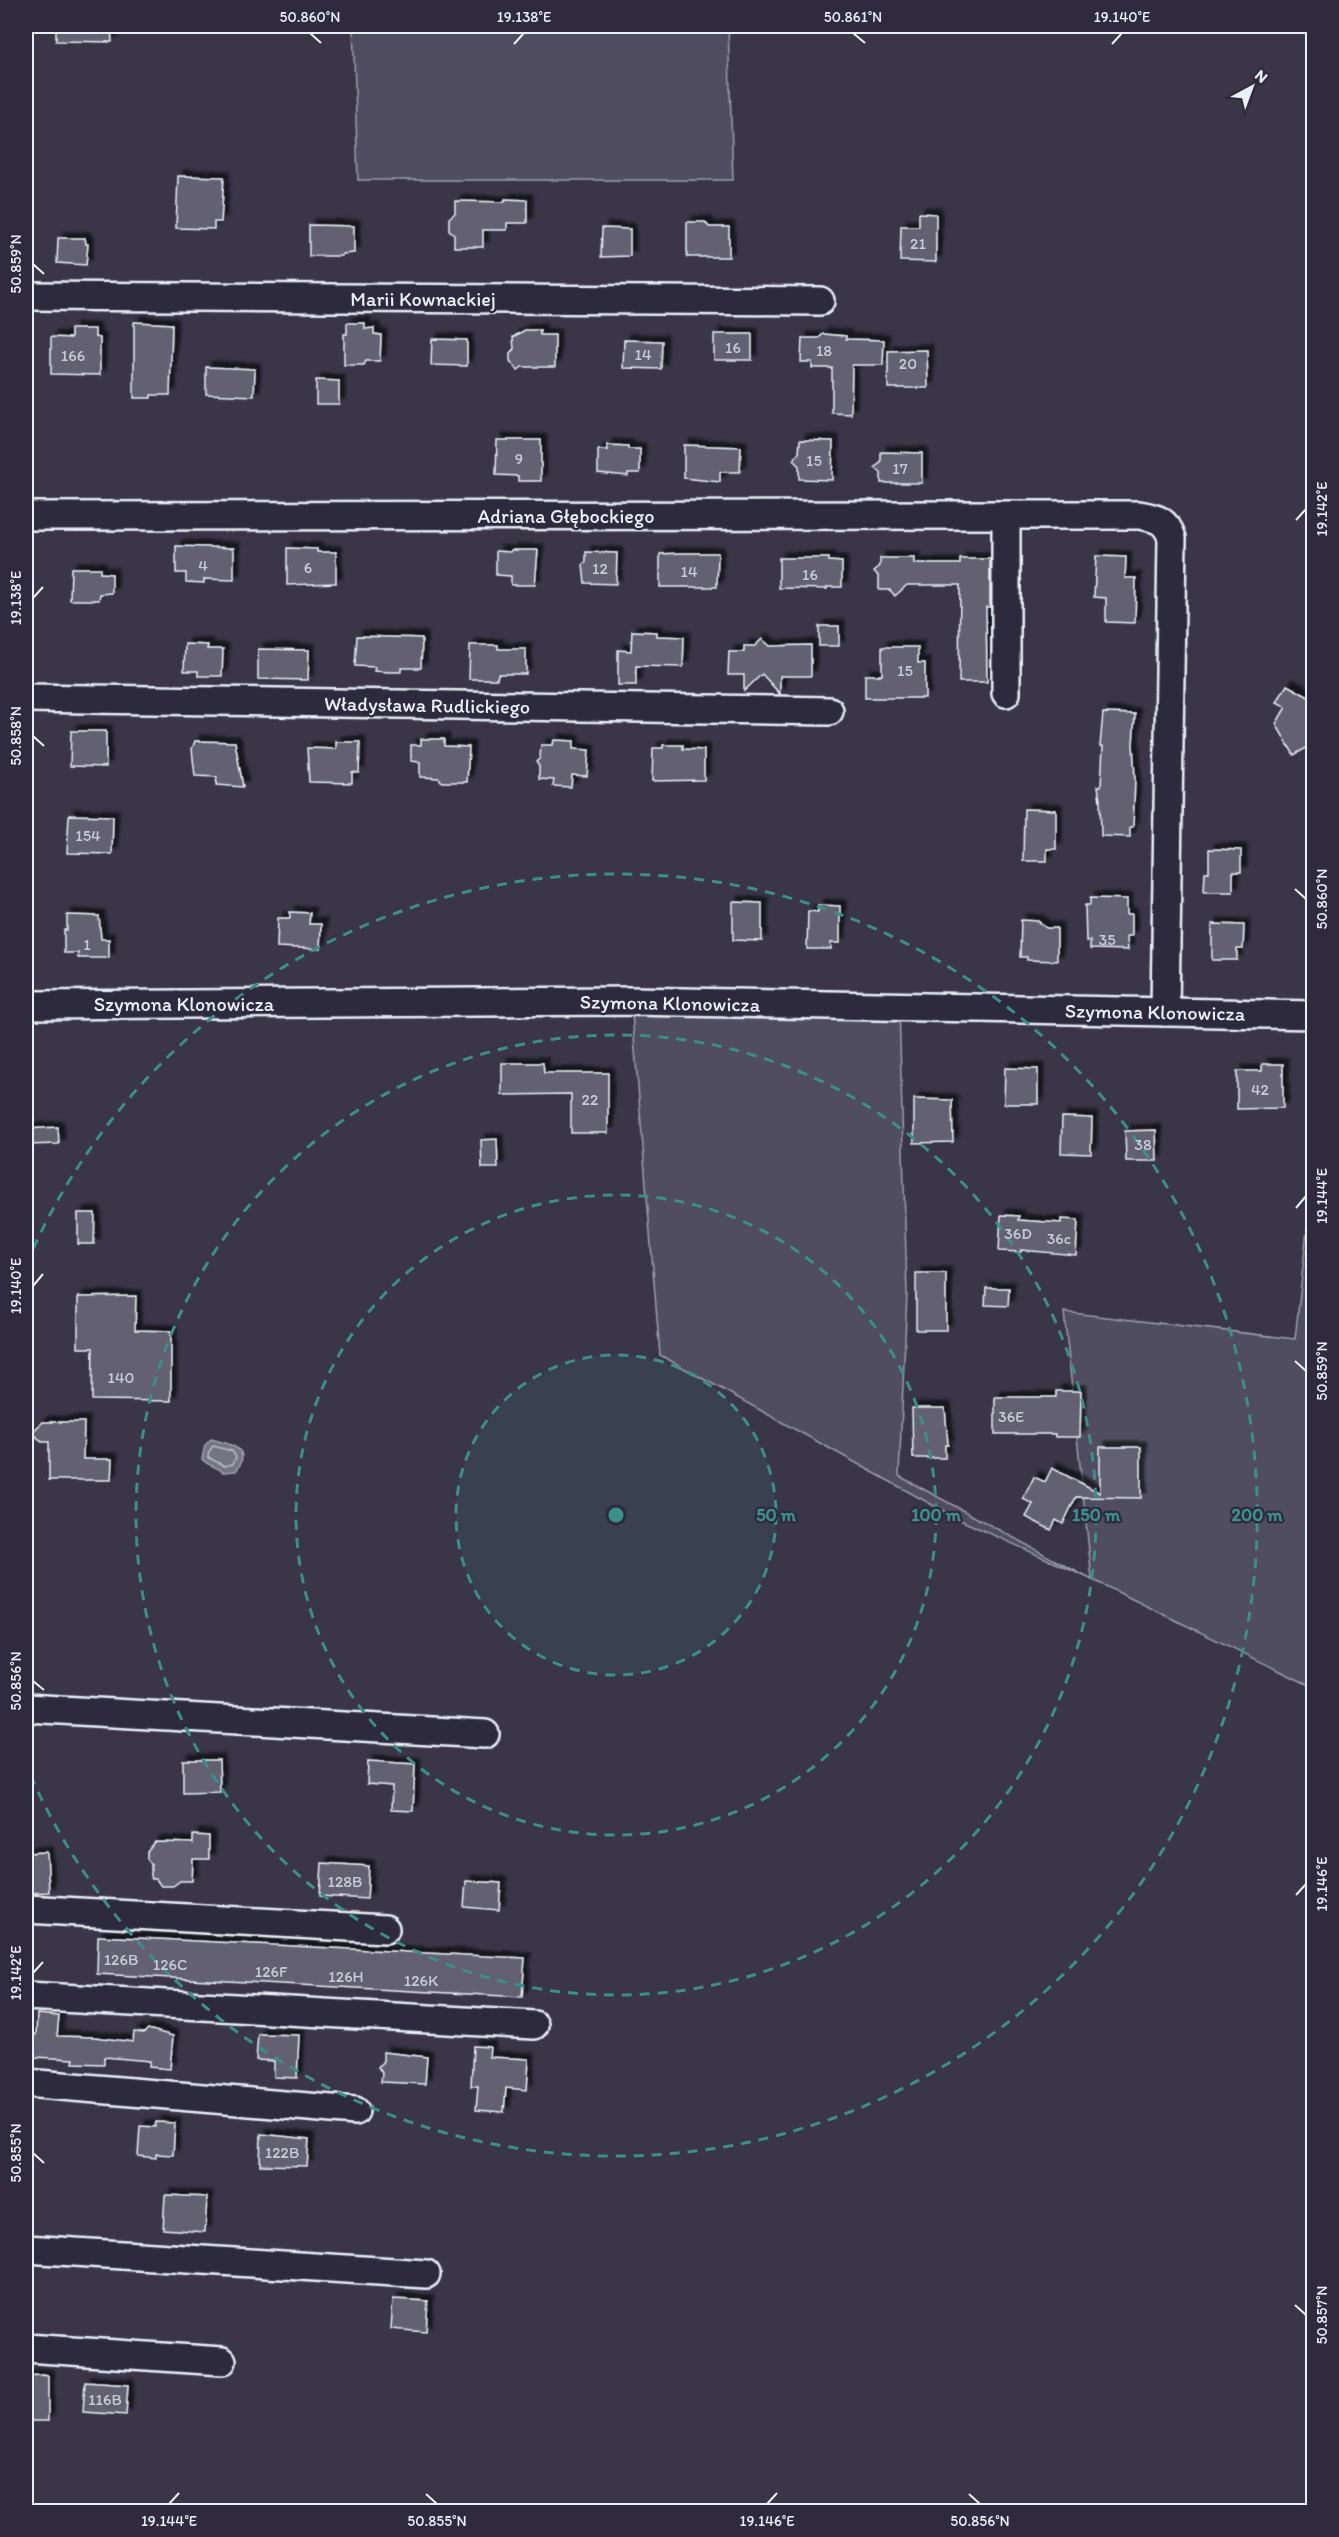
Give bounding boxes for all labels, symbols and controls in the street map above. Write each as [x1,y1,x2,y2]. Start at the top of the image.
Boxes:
text: 50.860°N [280,8,340,26]
text: 19.138°E [497,8,551,26]
text: 50.861°N [824,8,882,26]
text: 19.140°E [1094,8,1150,26]
north arrow [1222,57,1282,117]
text: N [1251,65,1272,87]
text: 50.859°N [7,234,25,294]
house number: 21 [910,234,926,253]
street label: Marii Kownackiej [350,287,496,311]
house number: 16 [725,338,741,357]
house number: 18 [816,341,832,360]
house number: 14 [634,345,652,364]
house number: 166 [61,346,85,365]
house number: 20 [899,354,917,373]
house number: 9 [515,449,523,468]
house number: 15 [806,451,822,470]
house number: 17 [892,459,908,478]
text: 19.142°E [1313,481,1331,537]
street label: Adriana Głębockiego [478,504,654,528]
house number: 4 [198,556,208,575]
house number: 6 [304,558,312,577]
house number: 12 [592,559,609,578]
house number: 14 [680,562,698,581]
house number: 16 [802,565,818,584]
text: 19.138°E [7,571,25,625]
house number: 15 [897,661,913,680]
street label: Władysława Rudlickiego [324,691,530,719]
text: 50.858°N [7,706,25,766]
house number: 154 [75,826,101,845]
text: 50.860°N [1313,869,1331,929]
house number: 35 [1098,930,1116,949]
house number: 1 [83,935,91,954]
street label: Szymona Klonowicza [580,989,761,1017]
street label: Szymona Klonowicza [94,992,275,1016]
street label: Szymona Klonowicza [1065,998,1246,1026]
house number: 42 [1251,1080,1270,1099]
house number: 22 [582,1090,599,1109]
house number: 38 [1134,1135,1152,1154]
text: 19.144°E [1313,1168,1331,1224]
house number: 36D [1004,1224,1032,1243]
house number: 36c [1047,1229,1071,1248]
text: 19.140°E [7,1258,25,1314]
text: 50.859°N [1313,1341,1331,1401]
house number: 140 [108,1368,134,1387]
house number: 36E [998,1407,1024,1426]
text: 50 m [756,1504,797,1526]
text: 100 m [911,1504,962,1526]
text: 150 m [1072,1504,1121,1526]
text: 200 m [1232,1504,1283,1526]
centre of rings [606,1505,626,1525]
text: 50.856°N [7,1651,25,1711]
text: 19.146°E [1313,1856,1331,1912]
house number: 128B [328,1872,362,1891]
text: 19.142°E [7,1945,25,2001]
house number: 126B [104,1950,138,1969]
house number: 126C [153,1955,187,1974]
house number: 126F [255,1962,288,1981]
house number: 126H [328,1967,364,1986]
house number: 126K [404,1971,439,1990]
text: 50.855°N [7,2123,25,2183]
house number: 122B [265,2143,299,2162]
text: 50.857°N [1313,2286,1331,2344]
house number: 116B [88,2390,122,2409]
text: 19.144°E [141,2512,197,2530]
text: 50.855°N [407,2512,467,2530]
text: 19.146°E [739,2512,795,2530]
text: 50.856°N [950,2512,1010,2530]

